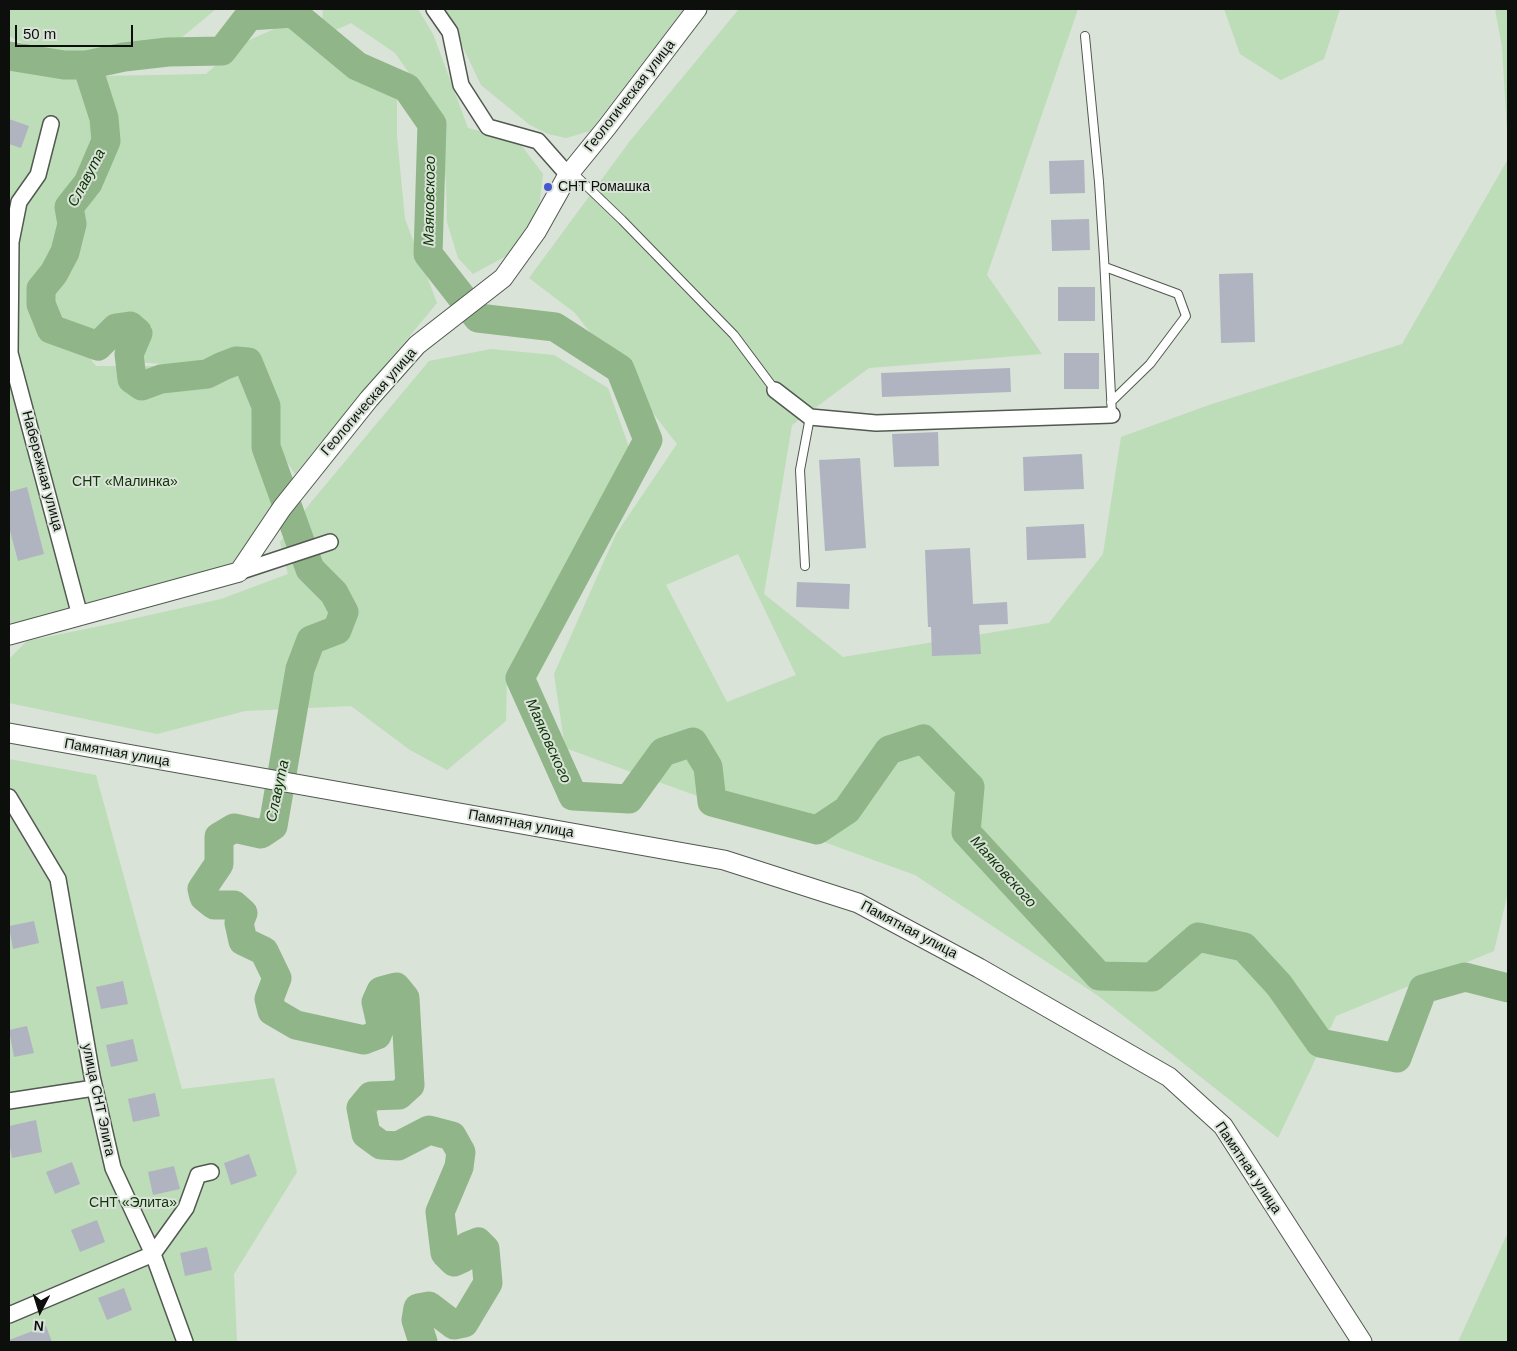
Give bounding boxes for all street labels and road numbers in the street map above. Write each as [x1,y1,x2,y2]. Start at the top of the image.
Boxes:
street label: Геологическая улица [581,37,679,155]
street label: Геологическая улица [318,345,420,459]
street label: Набережная улица [18,409,66,533]
street label: Памятная улица [63,735,171,771]
street label: Памятная улица [467,806,575,842]
street label: Памятная улица [858,897,960,963]
street label: улица СНТ Элита [78,1042,118,1158]
street label: Памятная улица [1211,1119,1285,1217]

